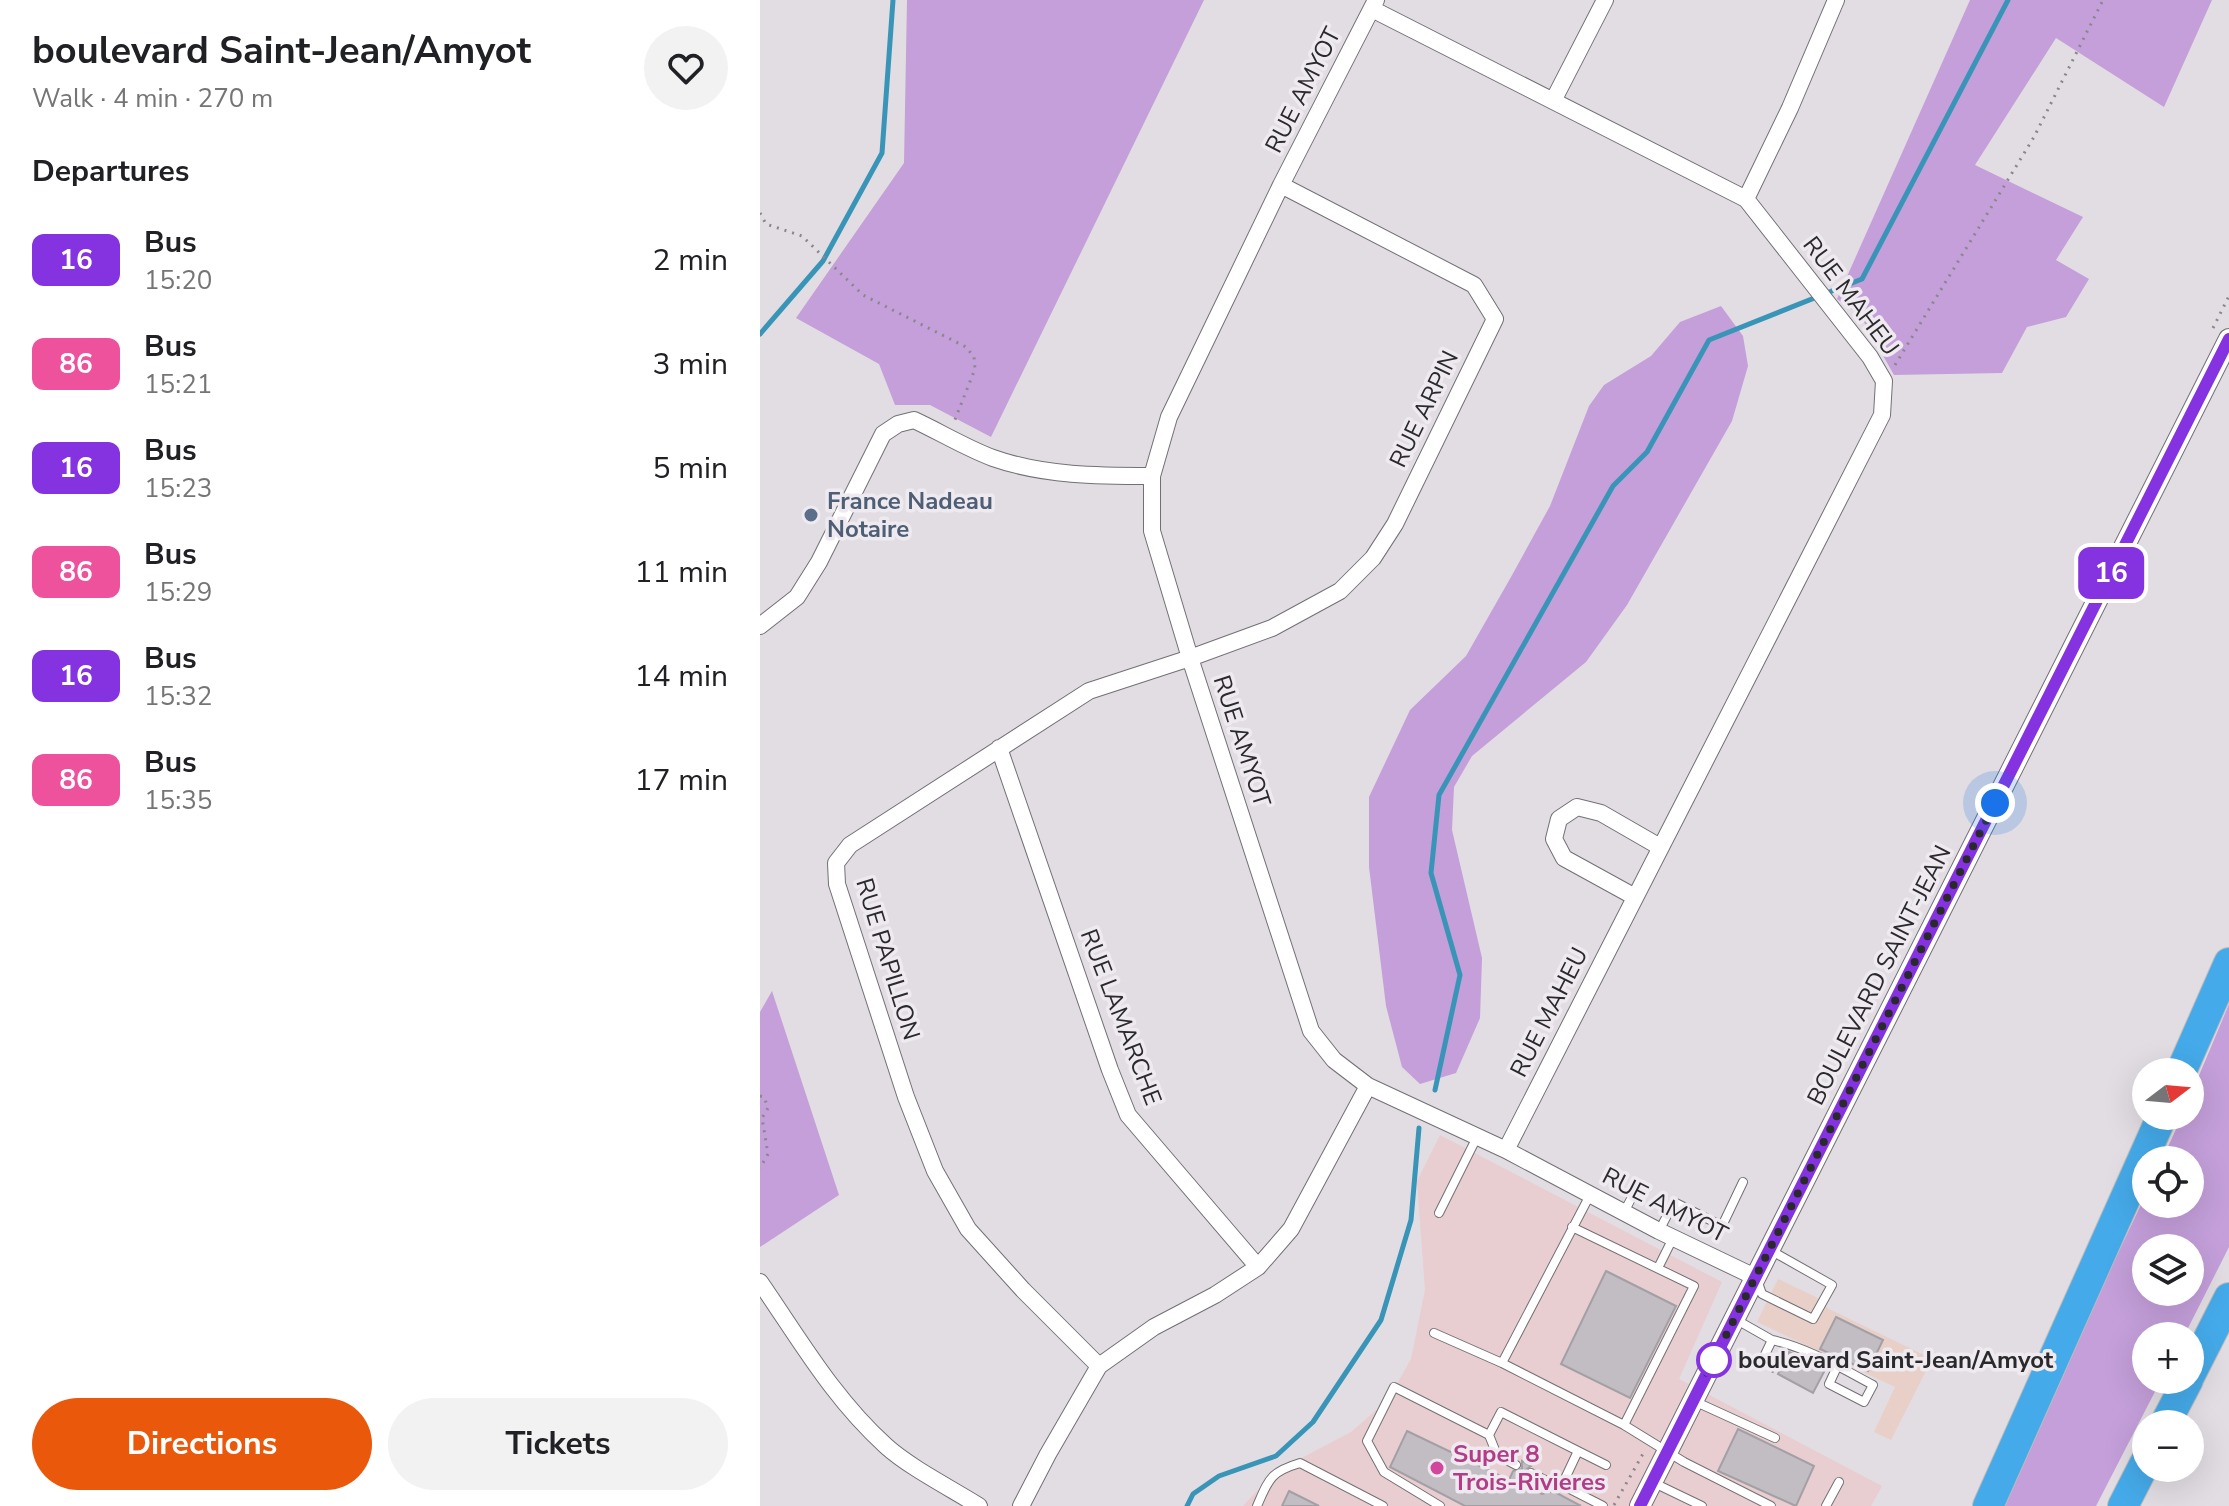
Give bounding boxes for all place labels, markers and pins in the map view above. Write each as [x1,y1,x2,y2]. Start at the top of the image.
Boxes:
place label: France Nadeau Notaire [827,485,993,545]
marker: France Nadeau Notaire [802,506,820,524]
marker: boulevard Saint-Jean/Amyot [1697,1343,1731,1377]
place label: boulevard Saint-Jean/Amyot [1738,1344,2054,1376]
place label: Super 8 Trois-Rivieres [1453,1438,1606,1498]
marker: Super 8 Trois-Rivieres [1428,1459,1446,1477]

